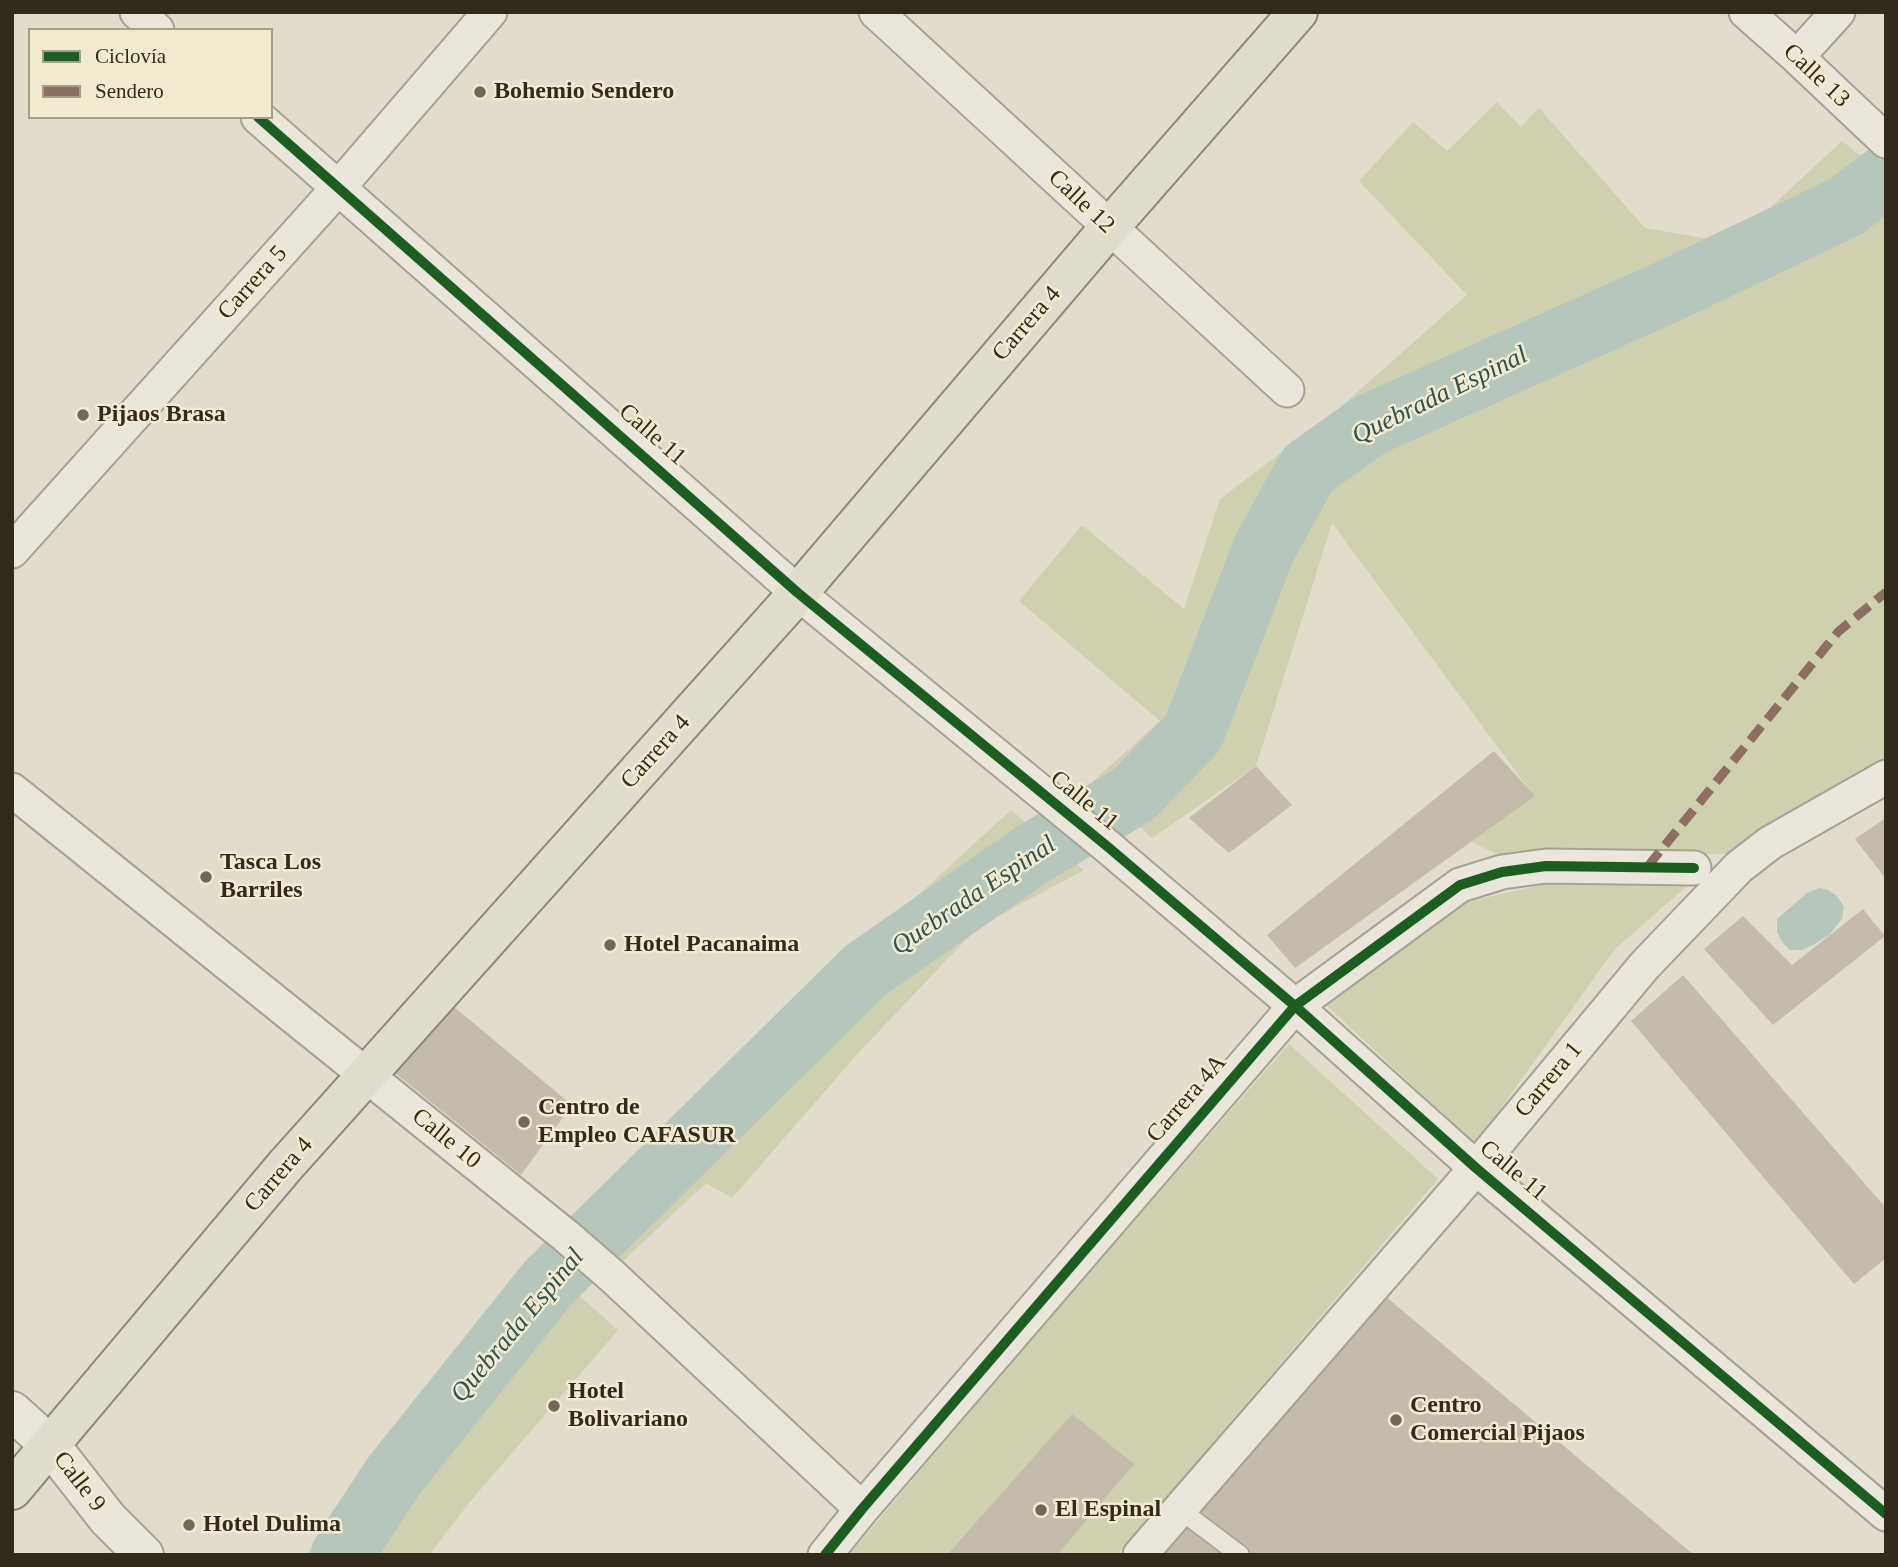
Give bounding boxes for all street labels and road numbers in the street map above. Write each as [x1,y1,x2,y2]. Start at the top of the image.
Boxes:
street label: Calle 13 [1777,38,1855,114]
street label: Calle 12 [1042,164,1120,240]
street label: Carrera 5 [212,240,294,326]
street label: Carrera 4 [987,281,1067,367]
street label: Calle 11 [612,398,692,472]
street label: Carrera 4 [615,709,697,795]
street label: Calle 11 [1044,765,1124,837]
street label: Carrera 1 [1509,1036,1589,1124]
street label: Carrera 4A [1141,1049,1233,1149]
street label: Calle 10 [406,1102,486,1176]
street label: Carrera 4 [239,1132,319,1218]
street label: Calle 11 [1473,1134,1553,1208]
street label: Calle 9 [47,1446,111,1518]

